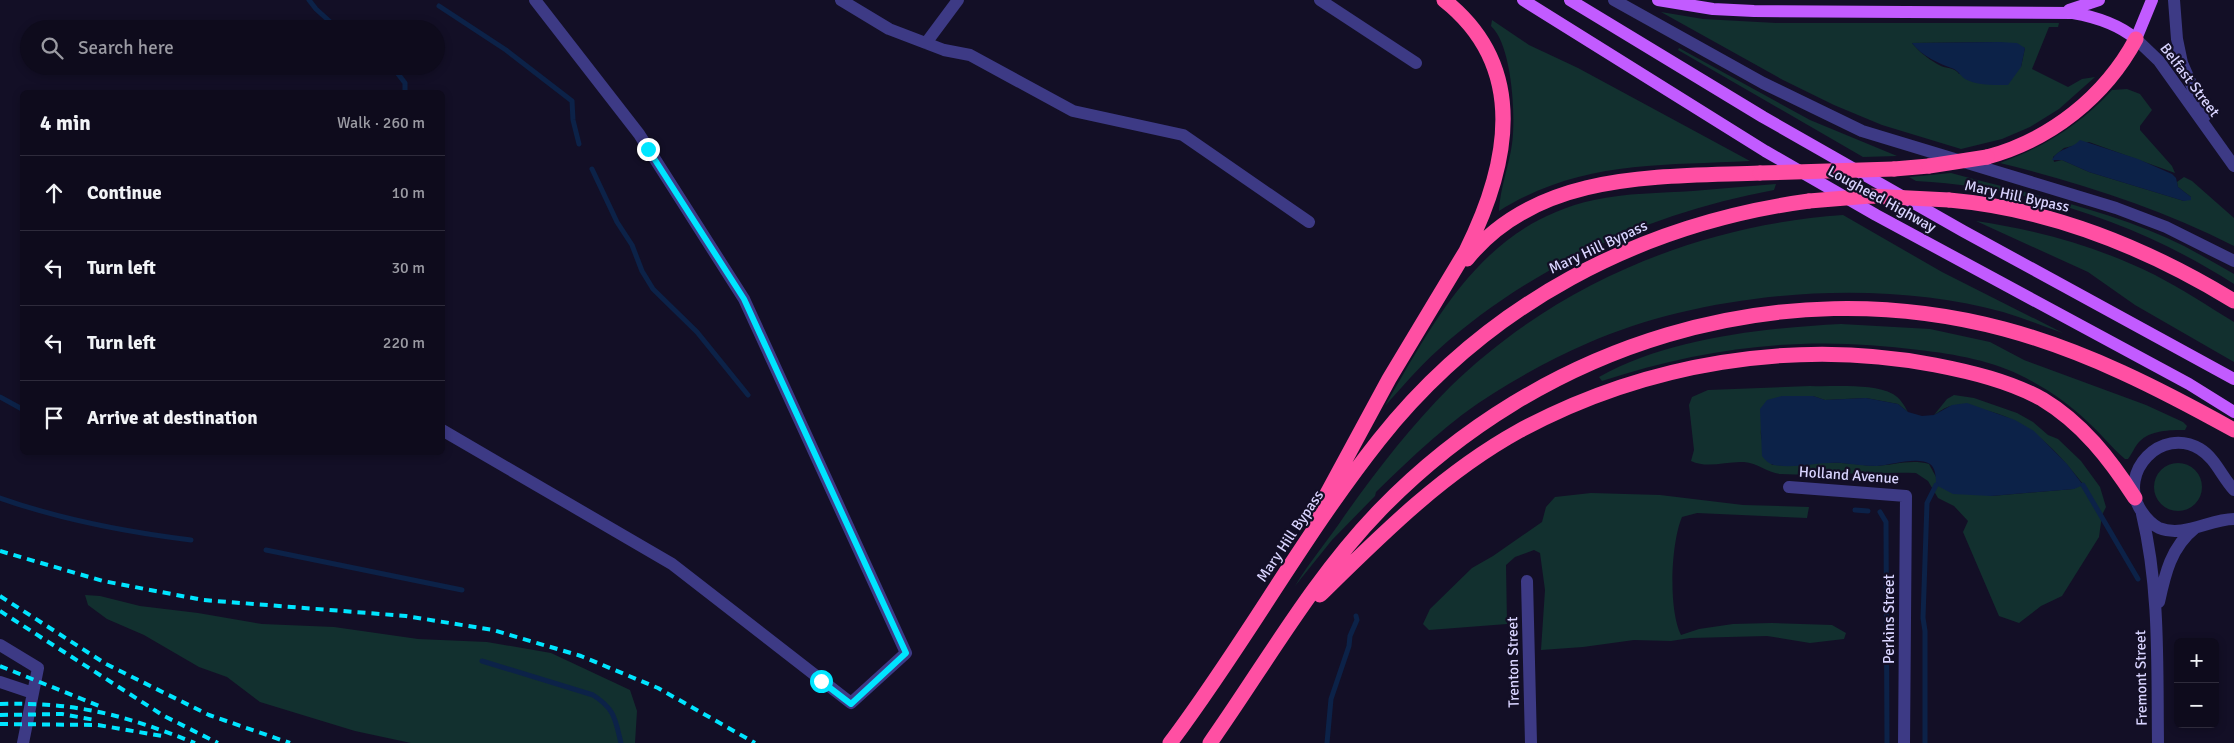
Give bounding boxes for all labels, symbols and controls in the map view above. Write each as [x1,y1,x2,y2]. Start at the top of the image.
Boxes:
search box [20,20,445,75]
icon: search [38,34,66,62]
text: Search here [78,36,174,60]
street label: Belfast Street [2156,40,2224,120]
text: 4 min [40,110,91,136]
text: Walk · 260 m [337,113,425,133]
route end [637,138,660,161]
street label: Lougheed Highway [1825,162,1939,236]
street label: Mary Hill Bypass [1963,176,2071,216]
icon: ahead [40,179,68,207]
text: Continue [87,181,162,205]
text: 10 m [391,183,425,203]
street label: Mary Hill Bypass [1546,216,1651,278]
icon: left [40,254,68,282]
text: Turn left [87,256,156,280]
text: 30 m [391,258,425,278]
icon: left [40,329,68,357]
text: Turn left [87,331,156,355]
text: 220 m [383,333,425,353]
icon: arrive [40,404,68,432]
text: Arrive at destination [87,406,258,430]
street label: Holland Avenue [1798,463,1900,487]
street label: Mary Hill Bypass [1253,486,1328,585]
street label: Perkins Street [1880,574,1898,664]
street label: Trenton Street [1503,616,1523,708]
street label: Fremont Street [2131,630,2151,726]
map controls [2174,638,2219,728]
button: + [2174,638,2219,683]
route start [810,670,833,693]
button: − [2174,683,2219,728]

